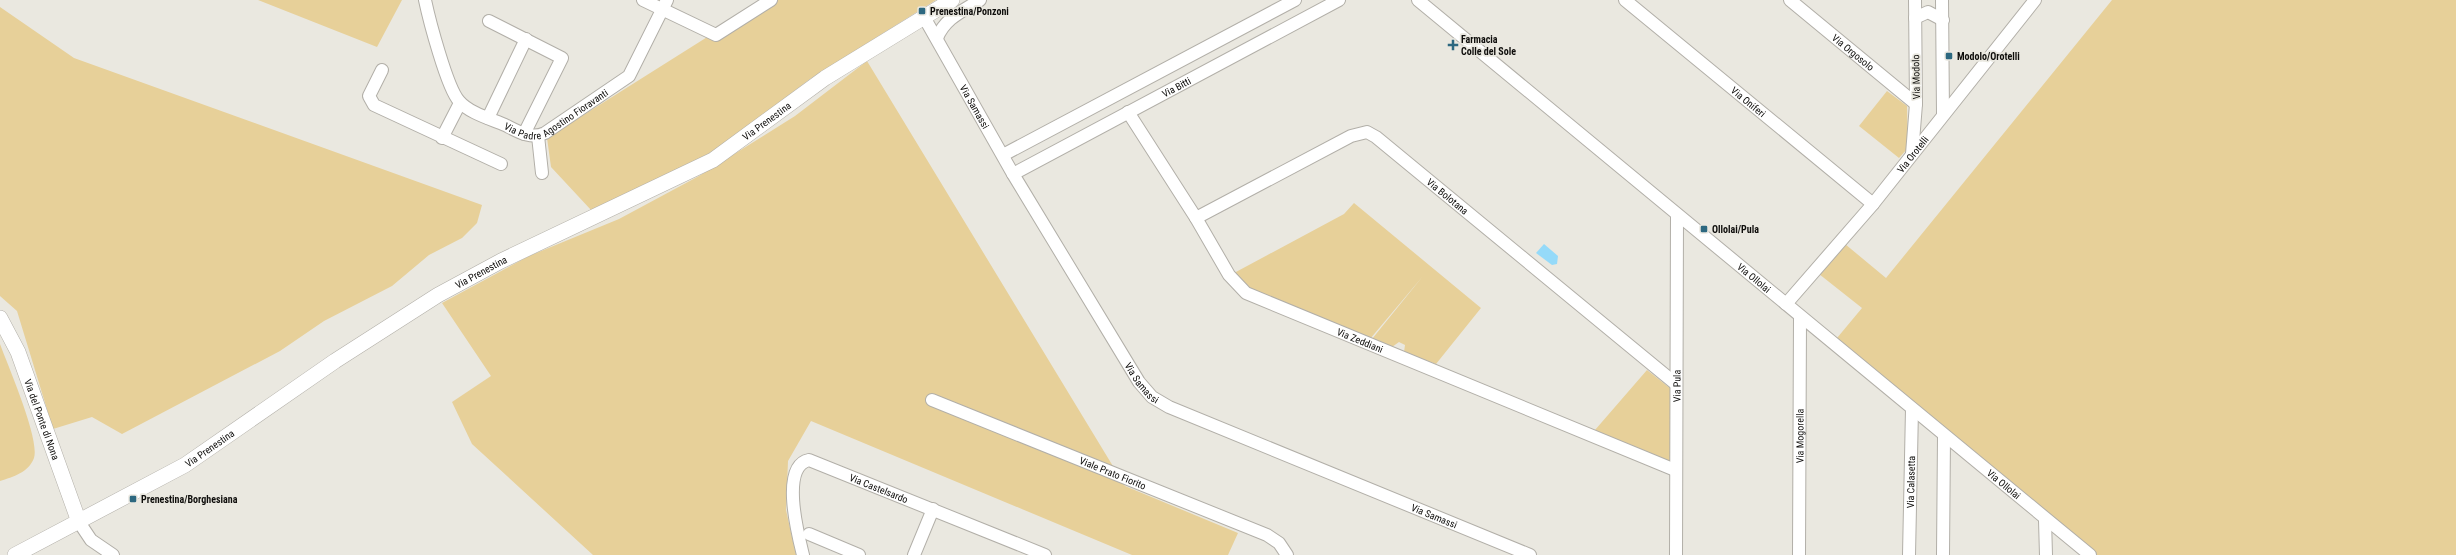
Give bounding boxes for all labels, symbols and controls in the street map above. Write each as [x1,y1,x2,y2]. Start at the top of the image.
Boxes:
marker: Prenestina/Ponzoni [917,6,927,16]
place label: Prenestina/Ponzoni [930,6,1009,17]
street label: Via Orgosolo [1830,32,1876,73]
place label: Farmacia Colle del Sole [1461,34,1516,57]
marker: Farmacia Colle del Sole [1448,40,1458,50]
marker: Modolo/Orotelli [1944,51,1954,61]
place label: Modolo/Orotelli [1957,51,2020,62]
street label: Via Modolo [1910,54,1922,100]
street label: Via Bitti [1160,75,1192,99]
street label: Via Samassi [958,83,992,131]
street label: Via Oniferi [1729,84,1768,119]
street label: Via Padre Agostino Fioravanti [503,87,610,141]
street label: Via Prenestina [740,99,793,142]
street label: Via Orotelli [1895,134,1930,175]
street label: Via Bolotana [1425,176,1471,216]
marker: Ollolai/Pula [1699,224,1709,234]
place label: Ollolai/Pula [1712,224,1759,235]
street label: Via Prenestina [453,253,509,290]
street label: Via Ollolai [1735,261,1773,295]
street label: Via Zeddiani [1335,326,1385,355]
street label: Via Samassi [1123,360,1161,405]
street label: Via Pula [1671,370,1682,402]
street label: Via del Ponte di Nona [23,377,62,461]
street label: Via Mogorella [1794,408,1805,463]
street label: Via Prenestina [183,427,236,469]
street label: Viale Prato Fiorito [1078,455,1148,491]
street label: Via Calasetta [1904,455,1917,508]
street label: Via Ollolai [1985,467,2023,501]
street label: Via Castelsardo [848,471,910,505]
marker: Prenestina/Borghesiana [128,494,138,504]
place label: Prenestina/Borghesiana [141,494,238,505]
street label: Via Samassi [1410,501,1459,530]

